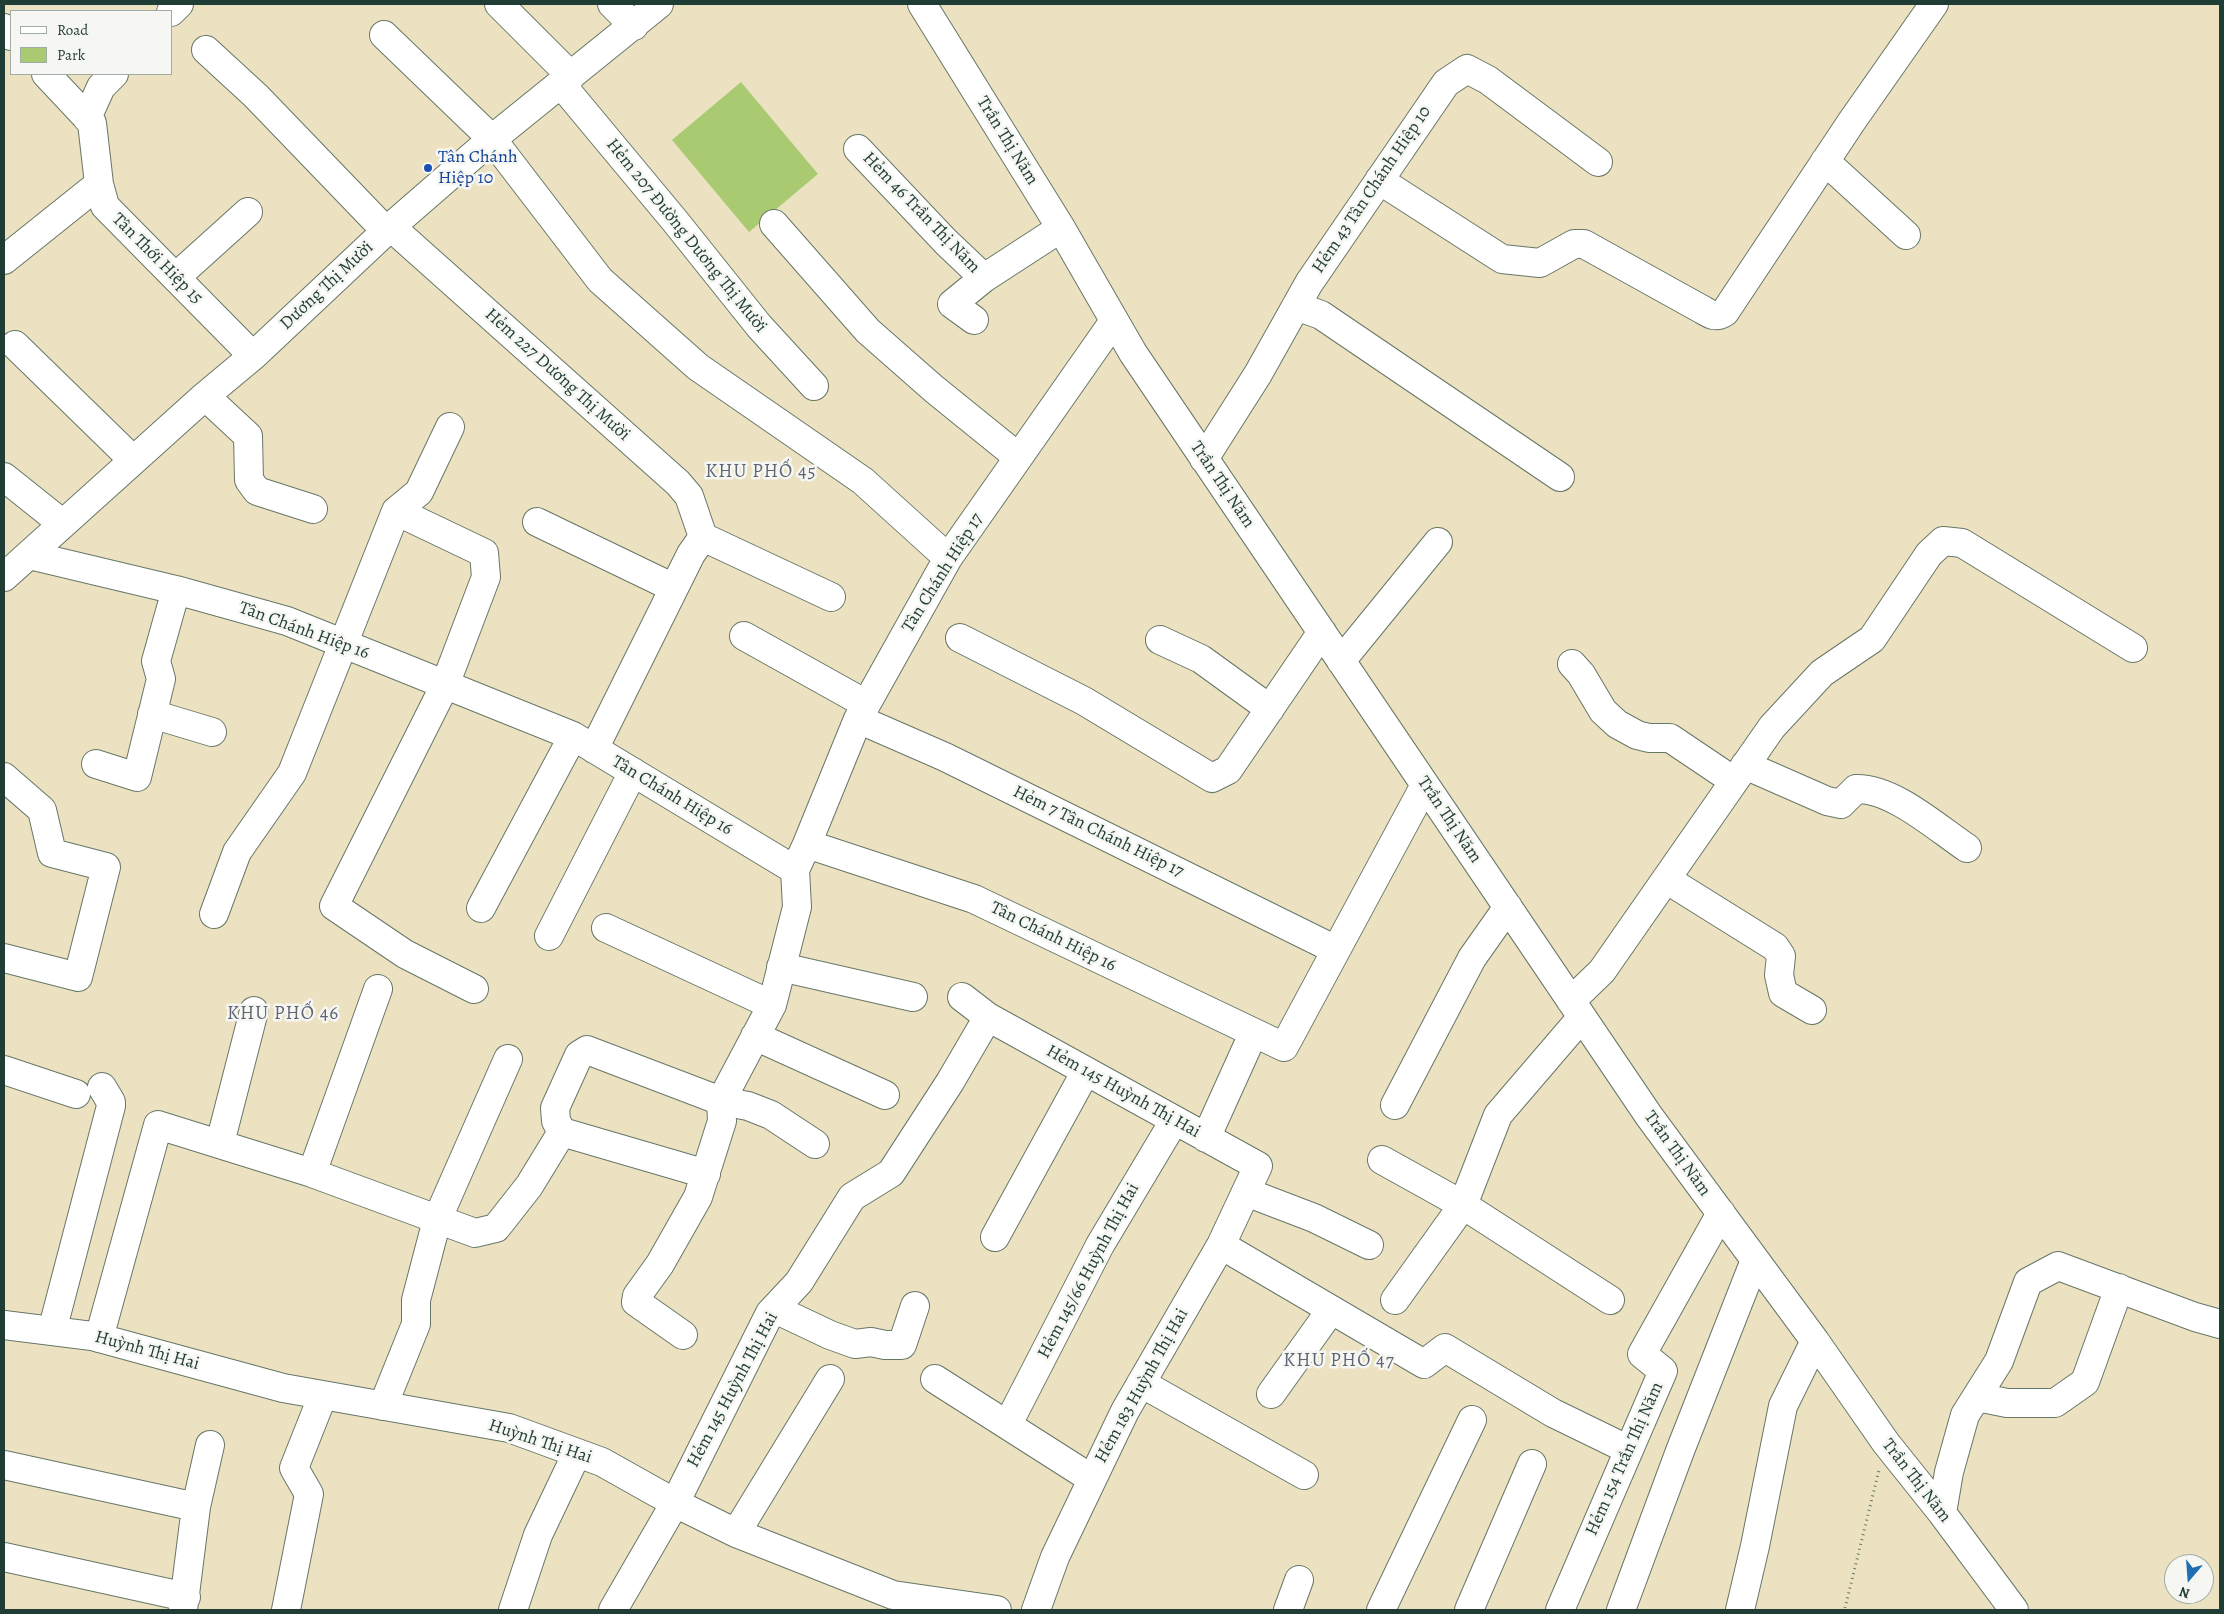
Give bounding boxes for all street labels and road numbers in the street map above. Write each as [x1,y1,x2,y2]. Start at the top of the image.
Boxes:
street label: Trần Thị Năm [971,93,1043,189]
street label: Hẻm 43 Tân Chánh Hiệp 10 [1308,102,1436,278]
street label: Hẻm 207 Đường Dương Thị Mười [601,135,771,337]
street label: Hẻm 46 Trần Thị Năm [858,148,984,278]
street label: Tân Thới Hiệp 15 [107,209,207,309]
street label: Dương Thị Mười [276,237,378,335]
street label: Hẻm 227 Dương Thị Mười [480,304,634,446]
street label: Trần Thị Năm [1185,437,1259,533]
street label: Tân Chánh Hiệp 17 [898,509,988,637]
street label: Tân Chánh Hiệp 16 [236,597,372,665]
street label: Tân Chánh Hiệp 16 [608,751,736,841]
street label: Trần Thị Năm [1412,772,1486,868]
street label: Hẻm 7 Tân Chánh Hiệp 17 [1009,781,1187,883]
street label: Tân Chánh Hiệp 16 [987,897,1119,977]
street label: Hẻm 145 Huỳnh Thị Hai [1042,1041,1204,1143]
street label: Trần Thị Năm [1639,1107,1715,1201]
street label: Hẻm 145/66 Huỳnh Thị Hai [1034,1180,1144,1362]
street label: Hẻm 183 Huỳnh Thị Hai [1091,1305,1193,1467]
street label: Hẻm 145 Huỳnh Thị Hai [683,1309,783,1471]
street label: Huỳnh Thị Hai [92,1327,202,1375]
street label: Hẻm 154 Trần Thị Năm [1581,1379,1669,1539]
street label: Huỳnh Thị Hai [486,1415,594,1469]
street label: Trần Thị Năm [1877,1435,1955,1527]

